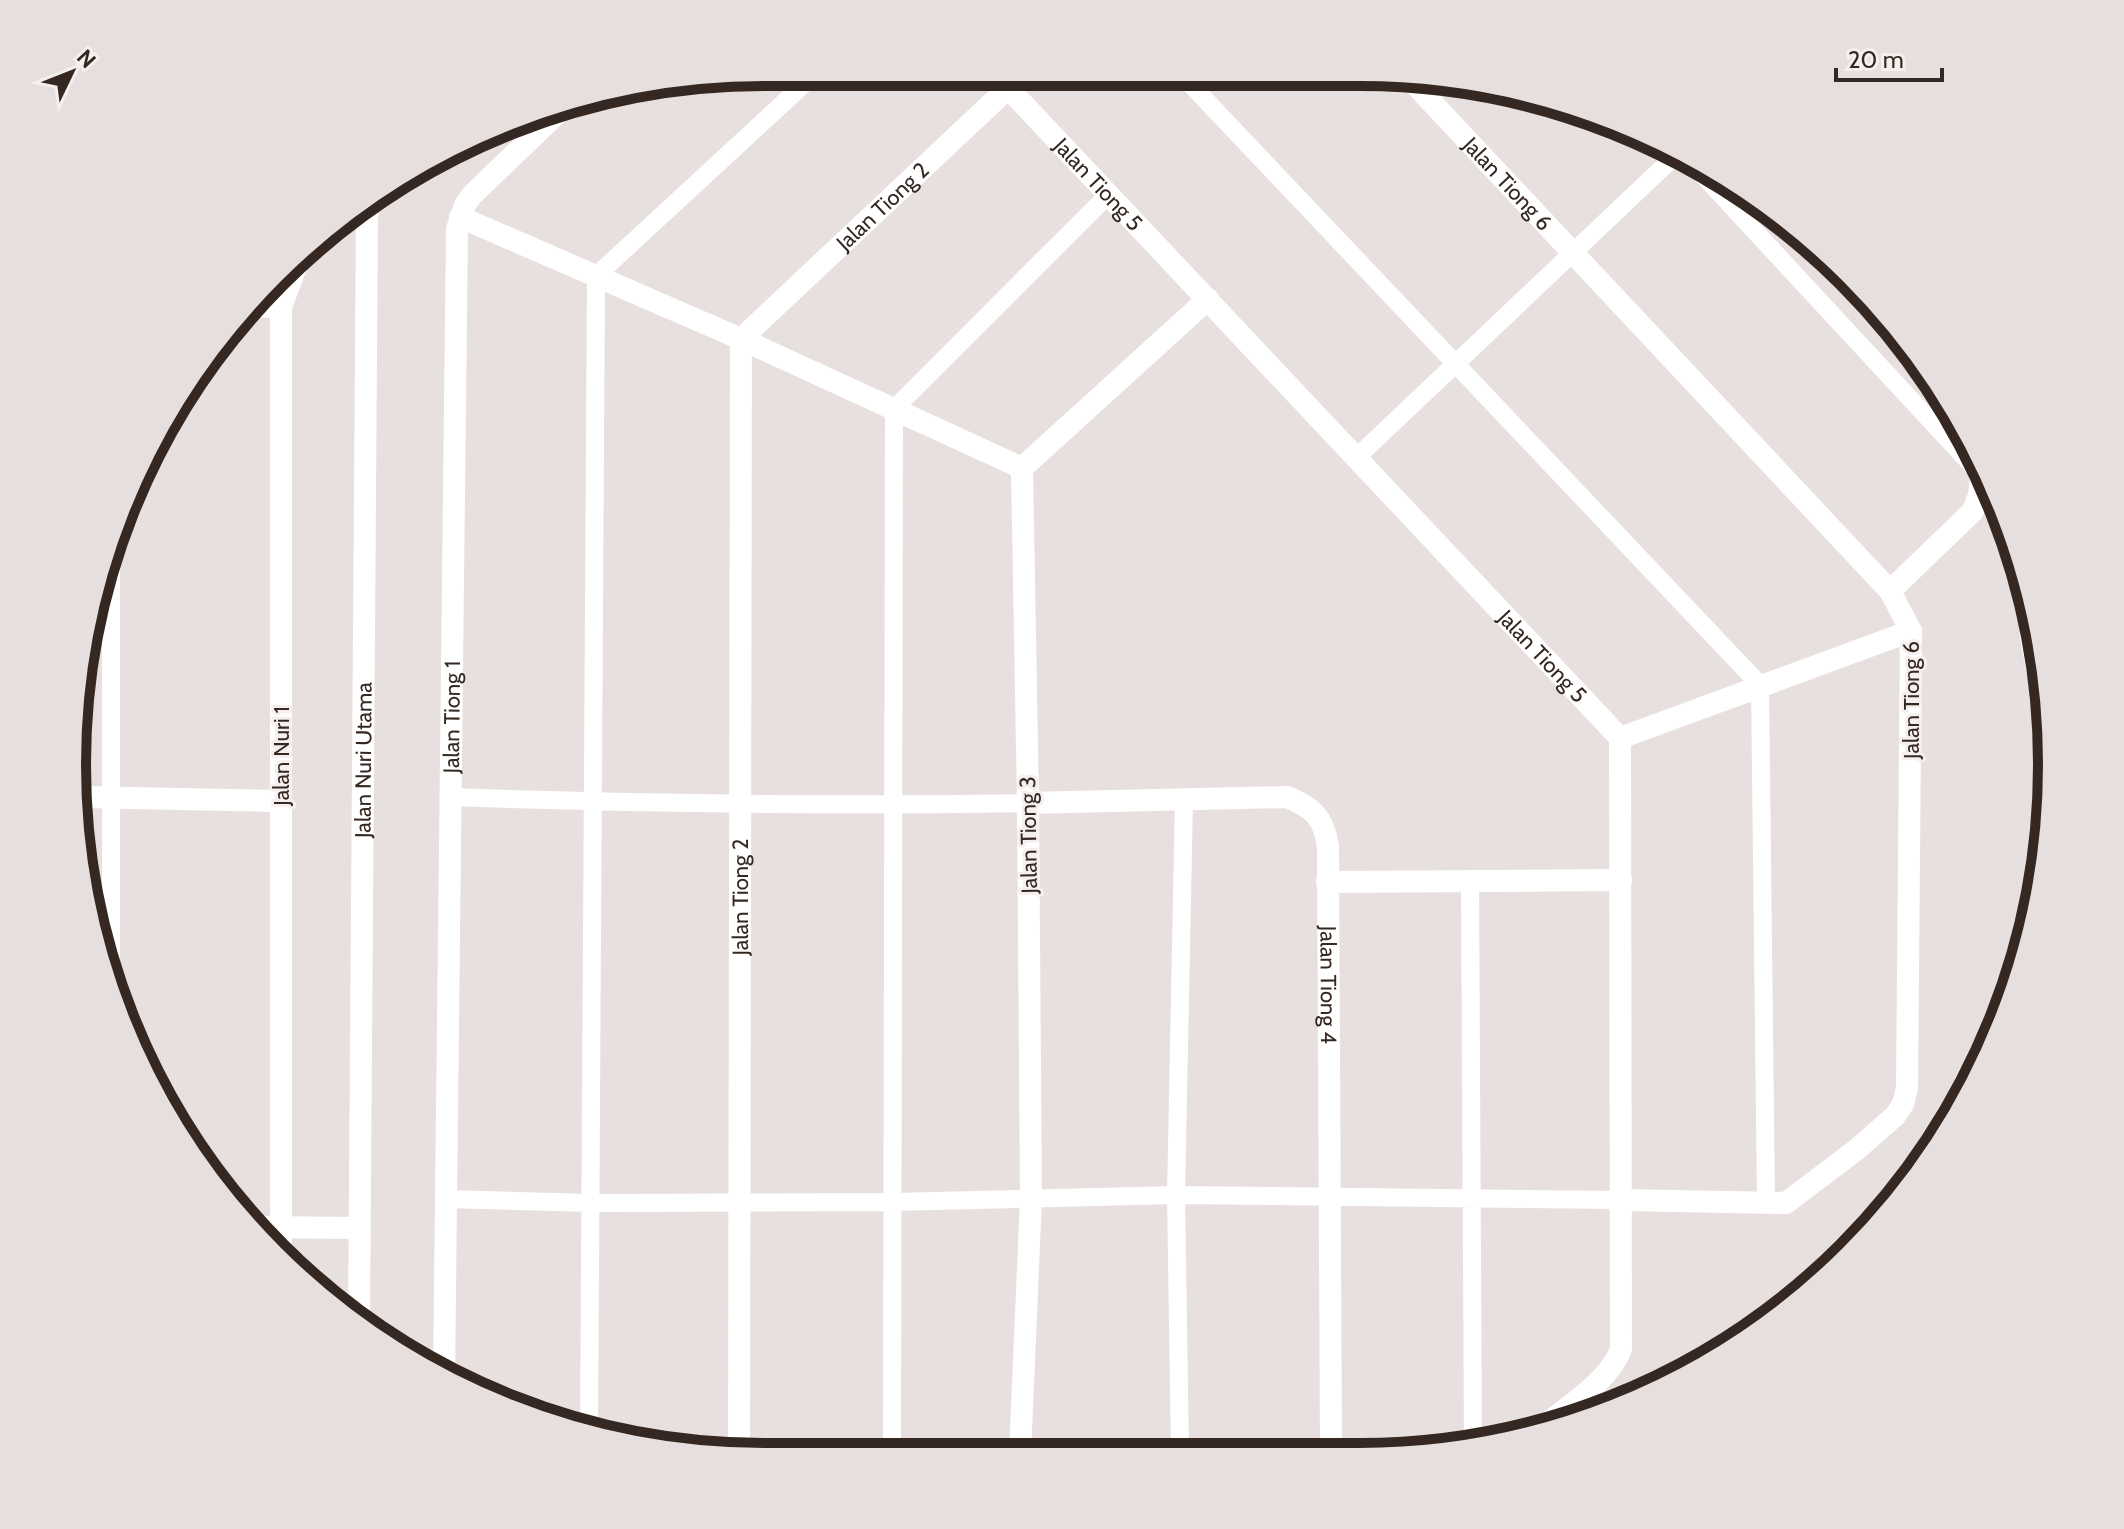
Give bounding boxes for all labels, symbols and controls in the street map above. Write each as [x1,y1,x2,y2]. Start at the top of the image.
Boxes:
north arrow [32,32,112,112]
scale bar [1836,32,1942,82]
text: N [71,44,101,74]
text: 20 m [1848,45,1904,74]
street label: Jalan Tiong 6 [1457,131,1558,236]
street label: Jalan Tiong 5 [1047,132,1148,236]
street label: Jalan Tiong 2 [830,157,935,257]
street label: Jalan Tiong 5 [1492,604,1592,708]
street label: Jalan Tiong 6 [1898,641,1925,760]
street label: Jalan Tiong 1 [438,661,466,775]
street label: Jalan Nuri Utama [350,682,378,839]
street label: Jalan Nuri 1 [268,706,295,807]
street label: Jalan Tiong 3 [1014,776,1043,895]
street label: Jalan Tiong 2 [727,838,754,957]
street label: Jalan Tiong 4 [1314,925,1342,1044]

